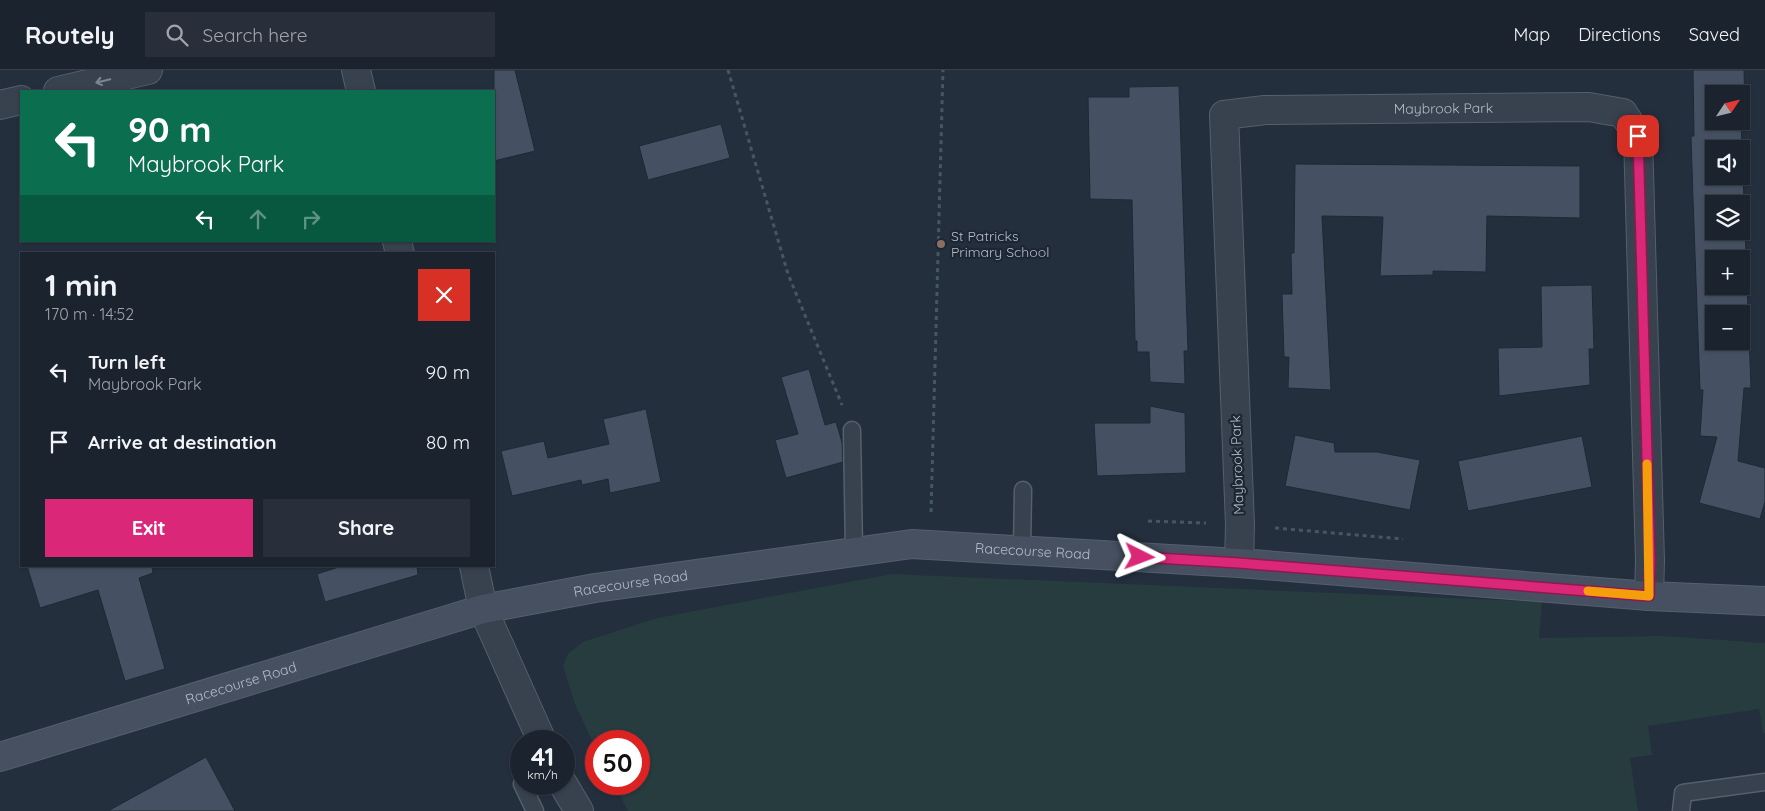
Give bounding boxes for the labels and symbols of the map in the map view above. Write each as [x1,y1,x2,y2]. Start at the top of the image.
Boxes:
one-way arrow [95,77,111,86]
north arrow [1705,85,1750,130]
street label: Maybrook Park [1394,99,1493,118]
pin [1617,115,1659,157]
place label: St Patricks Primary School [951,227,1049,261]
marker: St Patricks Primary School [935,238,947,250]
street label: Maybrook Park [1226,415,1248,515]
position arrow [1113,530,1165,582]
street label: Racecourse Road [975,539,1091,563]
street label: Racecourse Road [572,566,689,601]
street label: Racecourse Road [183,658,299,709]
speed limit sign: 50 [585,730,650,795]

